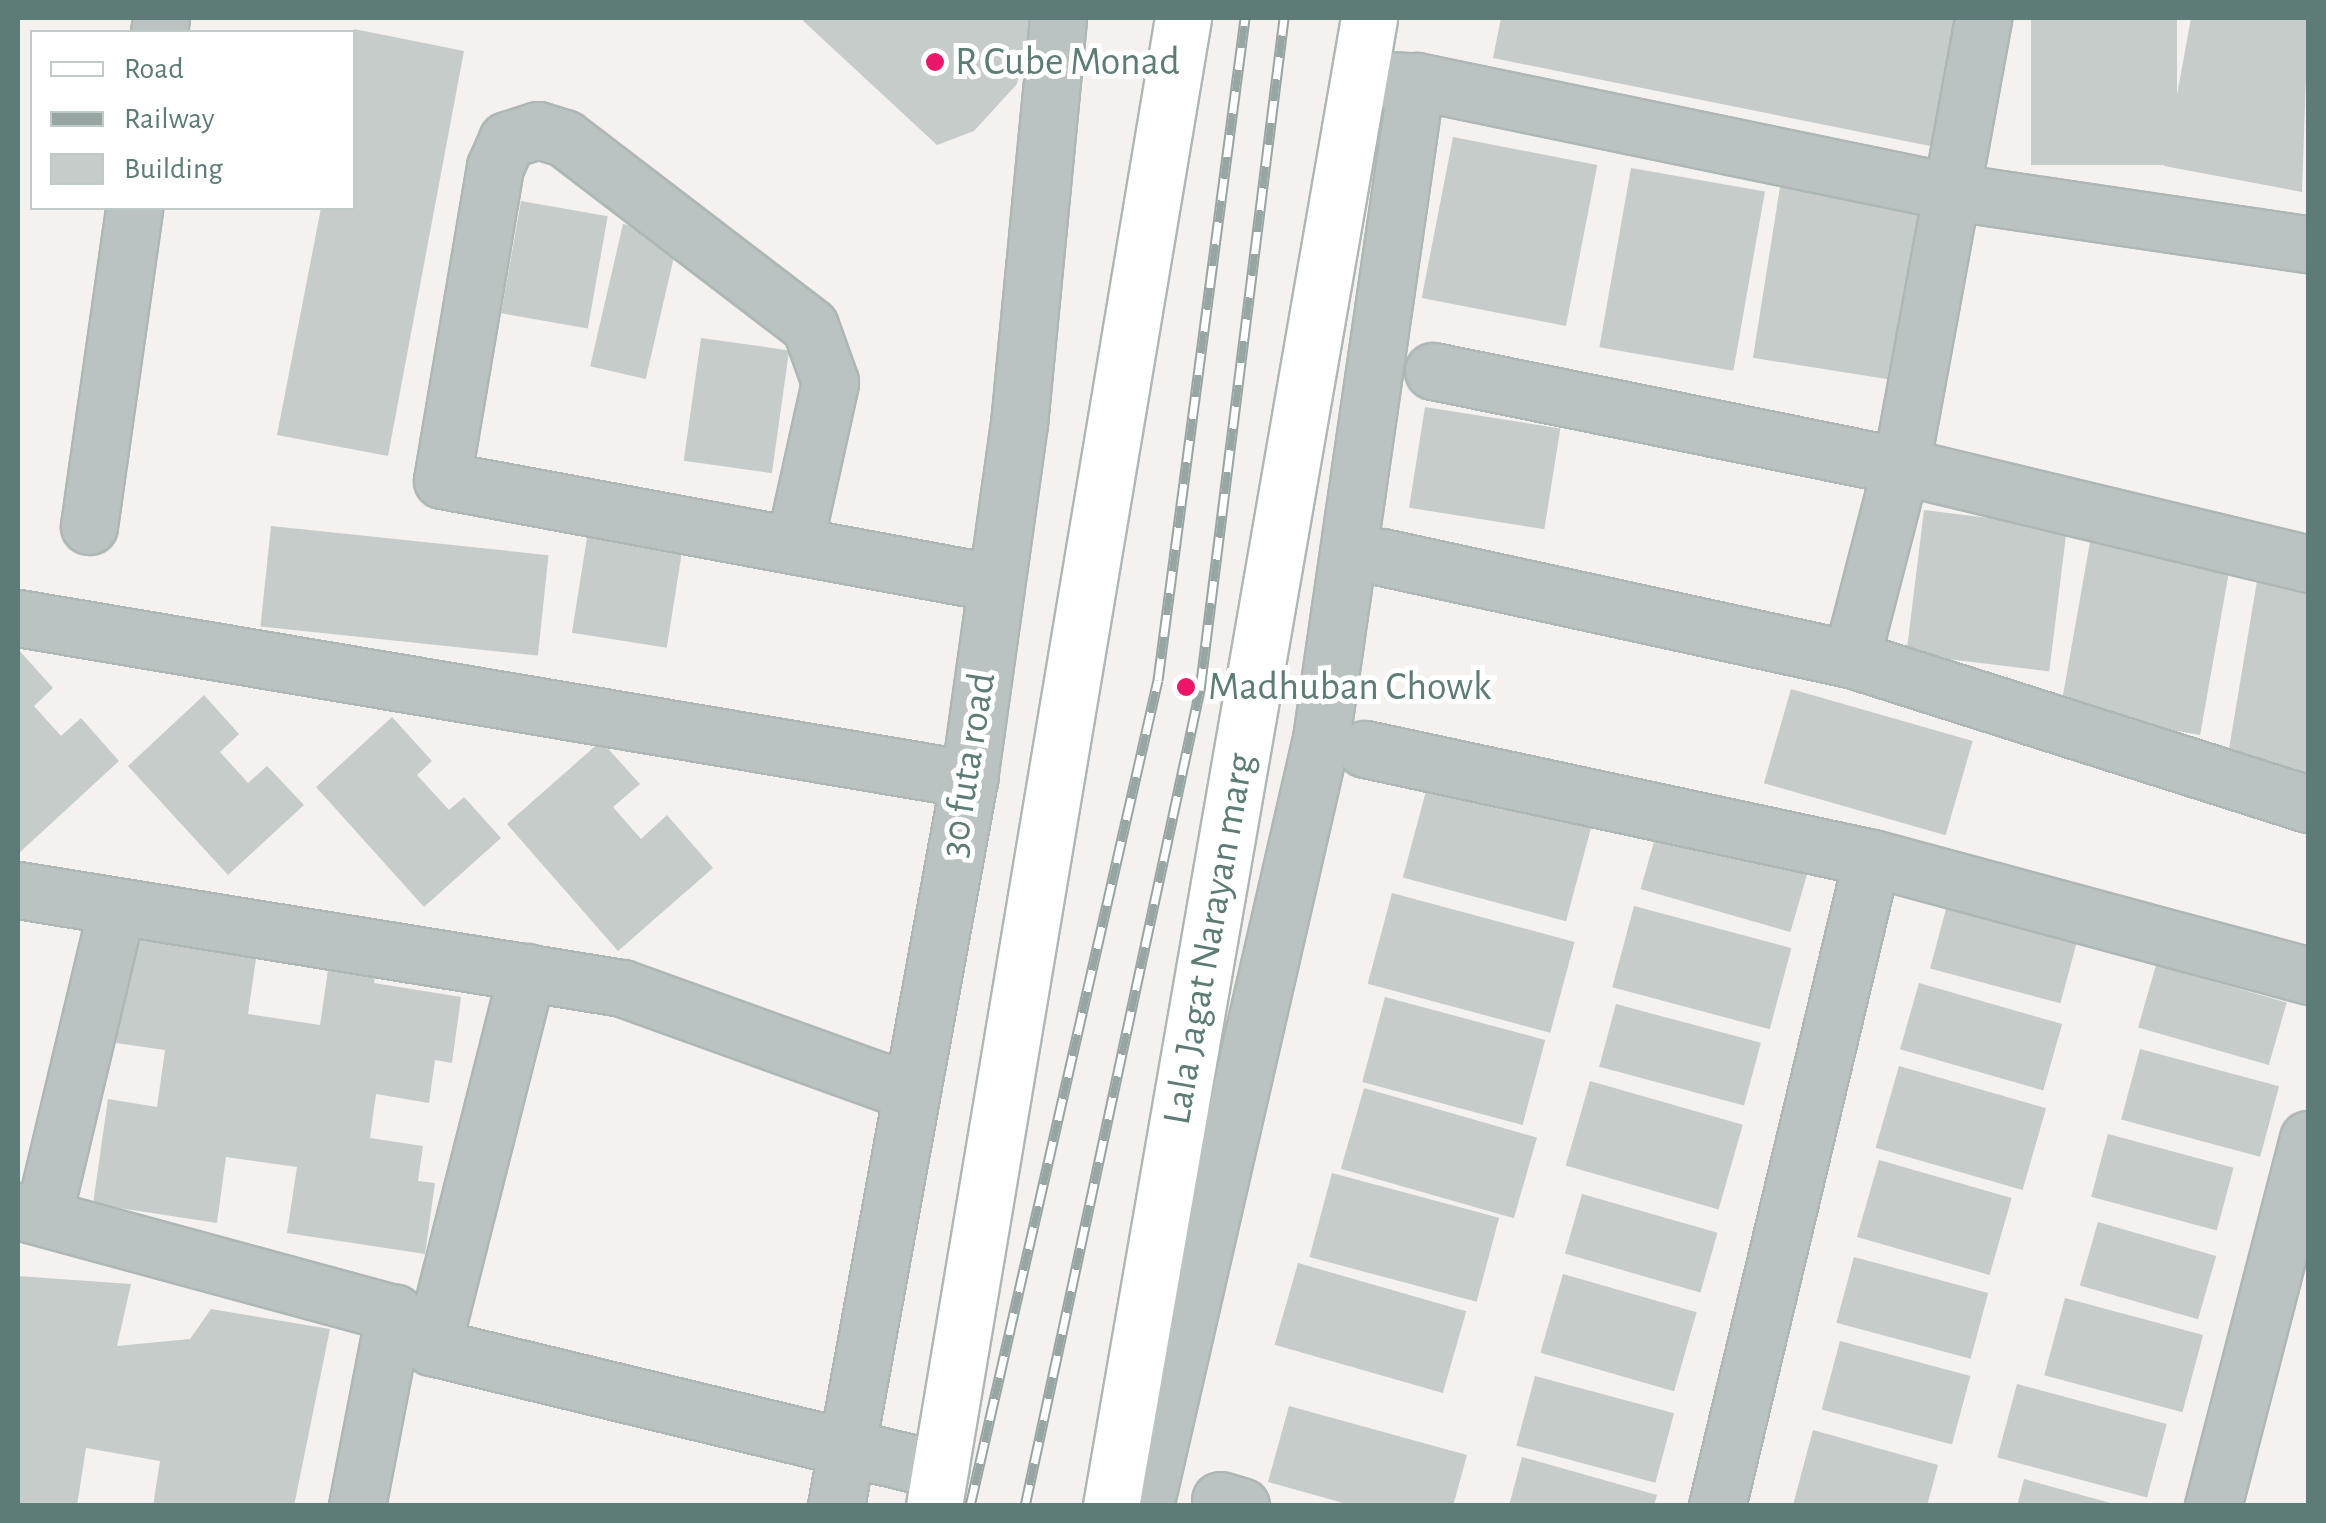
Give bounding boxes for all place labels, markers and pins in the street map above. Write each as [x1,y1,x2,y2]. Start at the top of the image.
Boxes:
place label: R Cube Monad [955,38,1180,86]
marker: R Cube Monad [924,51,946,73]
place label: Madhuban Chowk [1208,663,1491,711]
marker: Madhuban Chowk [1173,674,1199,700]

